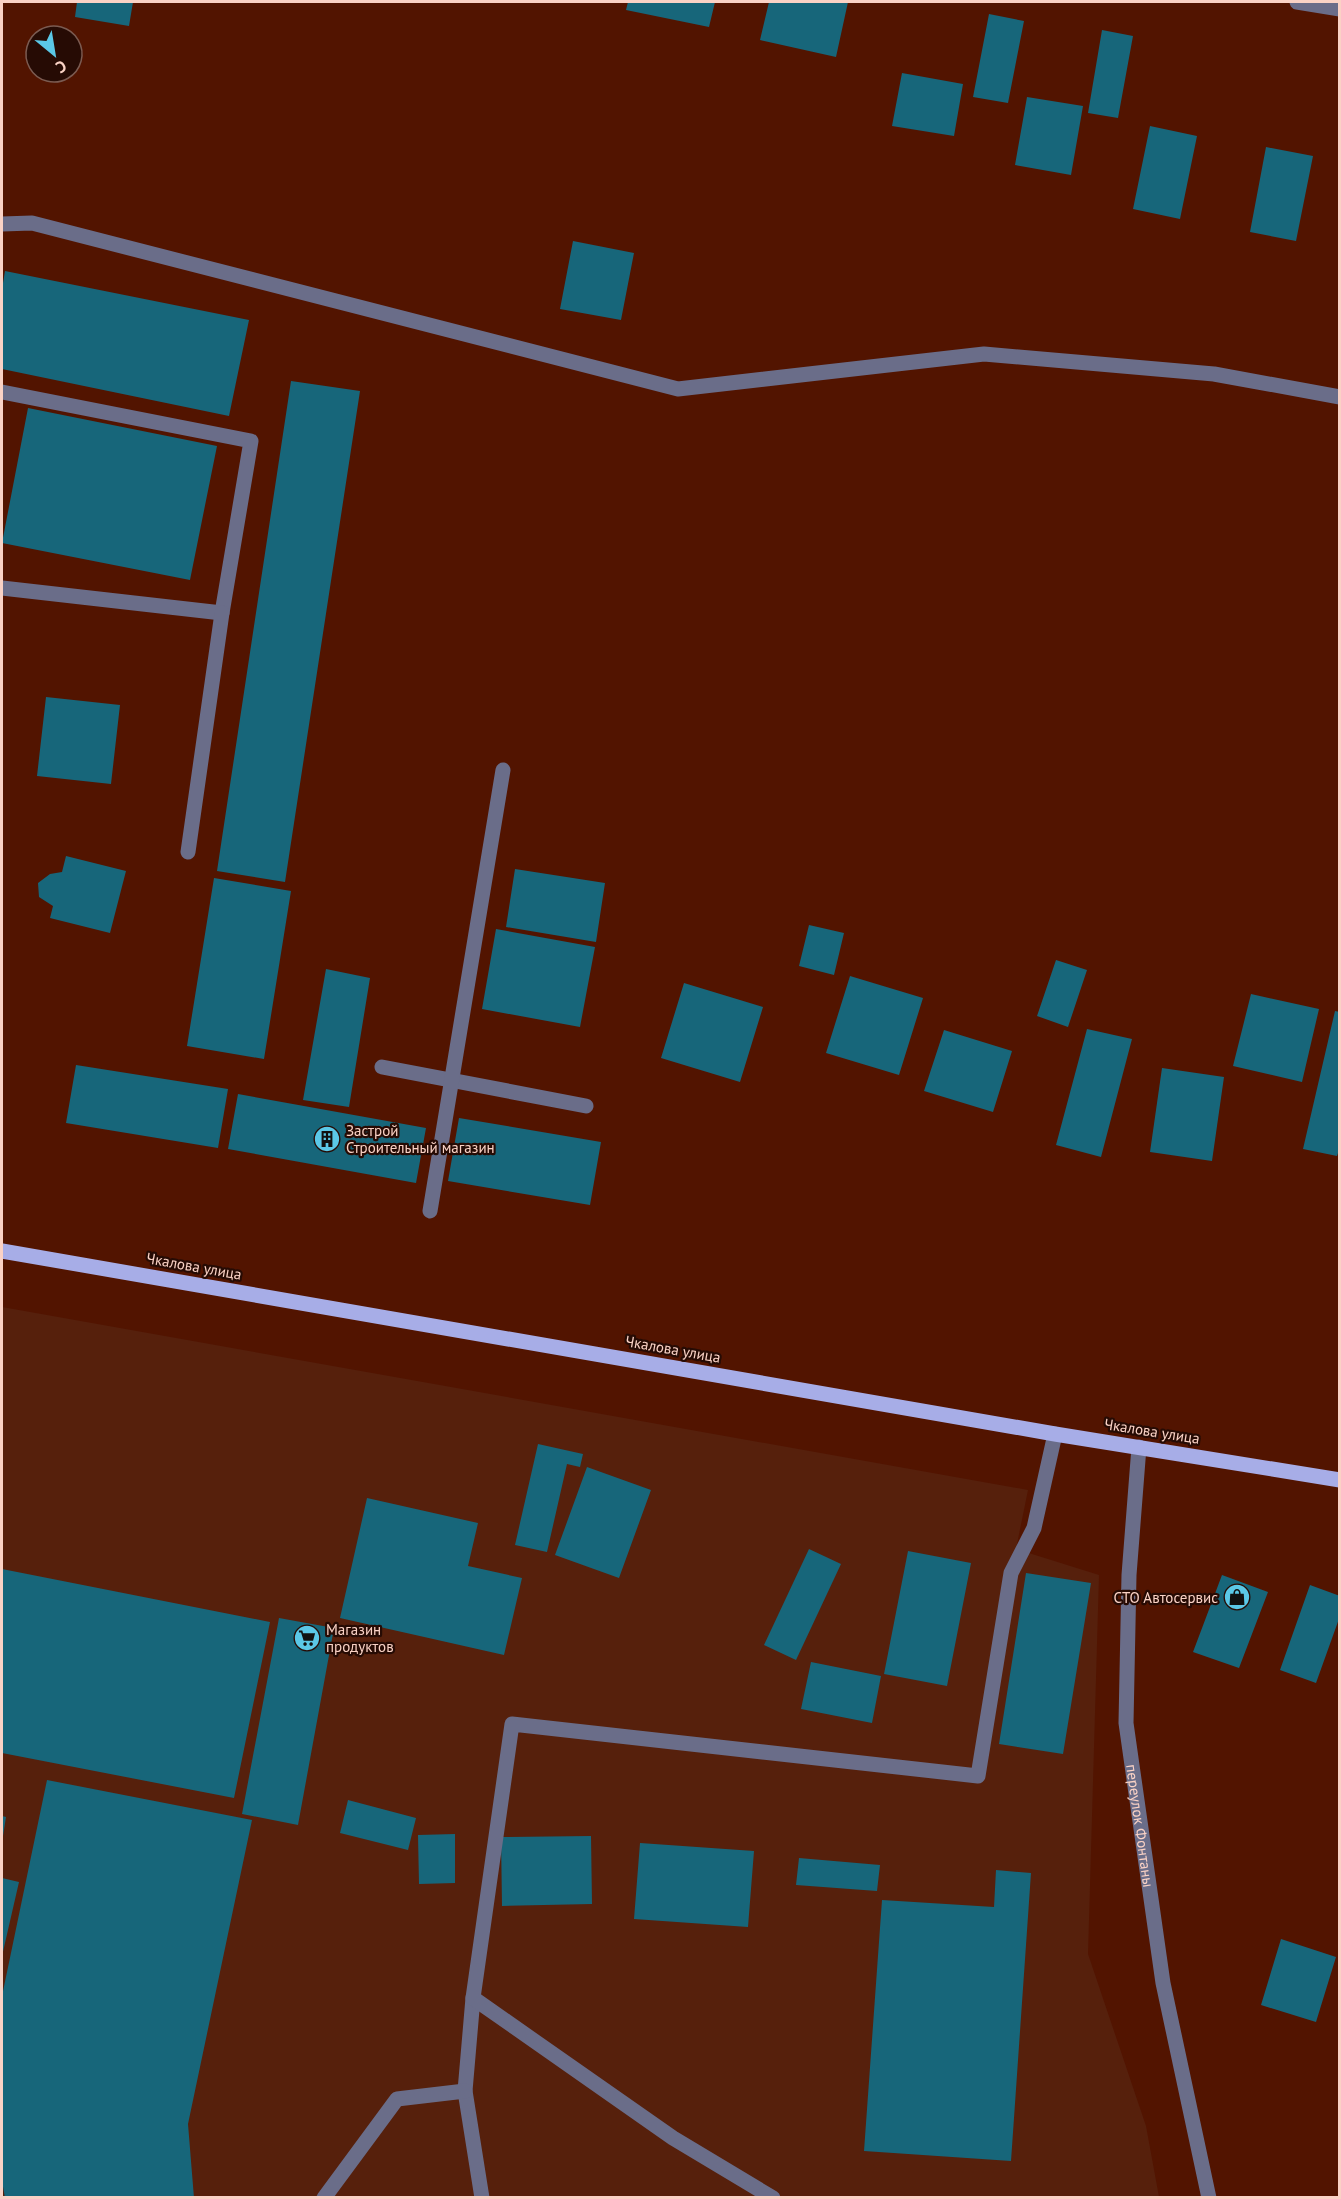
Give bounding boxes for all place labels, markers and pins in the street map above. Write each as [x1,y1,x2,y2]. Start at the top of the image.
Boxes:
place label: Застрой Строительный магазин [346,1121,495,1157]
building icon: Застрой Строительный магазин [312,1124,342,1154]
shop icon: СТО Автосервис [1222,1582,1252,1612]
place label: СТО Автосервис [1114,1588,1218,1607]
place label: Магазин продуктов [326,1620,394,1656]
supermarket icon: Магазин продуктов [292,1623,322,1653]

